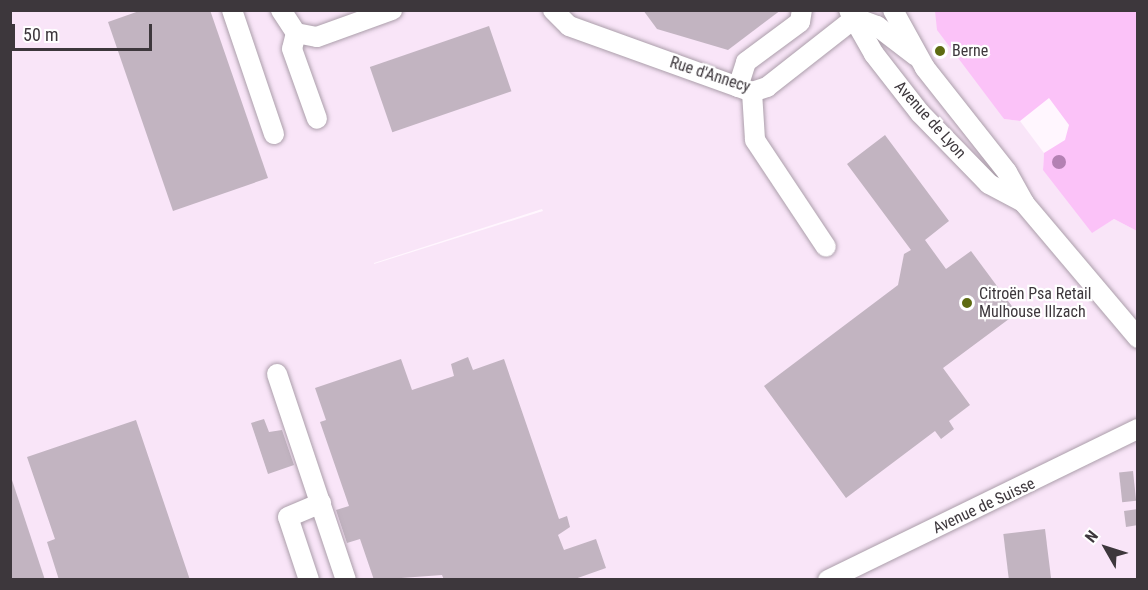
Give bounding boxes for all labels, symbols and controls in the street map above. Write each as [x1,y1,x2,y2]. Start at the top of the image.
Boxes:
scale bar [15,12,154,50]
text: 50 m [23,24,58,45]
place label: Berne [952,41,988,61]
marker: Berne [933,44,947,58]
street label: Rue d'Annecy [667,53,753,97]
street label: Avenue de Lyon [890,77,970,163]
place label: Citroën Psa Retail Mulhouse Illzach [979,284,1091,322]
marker: Citroën Psa Retail Mulhouse Illzach [960,296,974,310]
street label: Avenue de Suisse [930,474,1038,538]
north arrow [1076,518,1136,578]
text: N [1081,527,1102,546]

